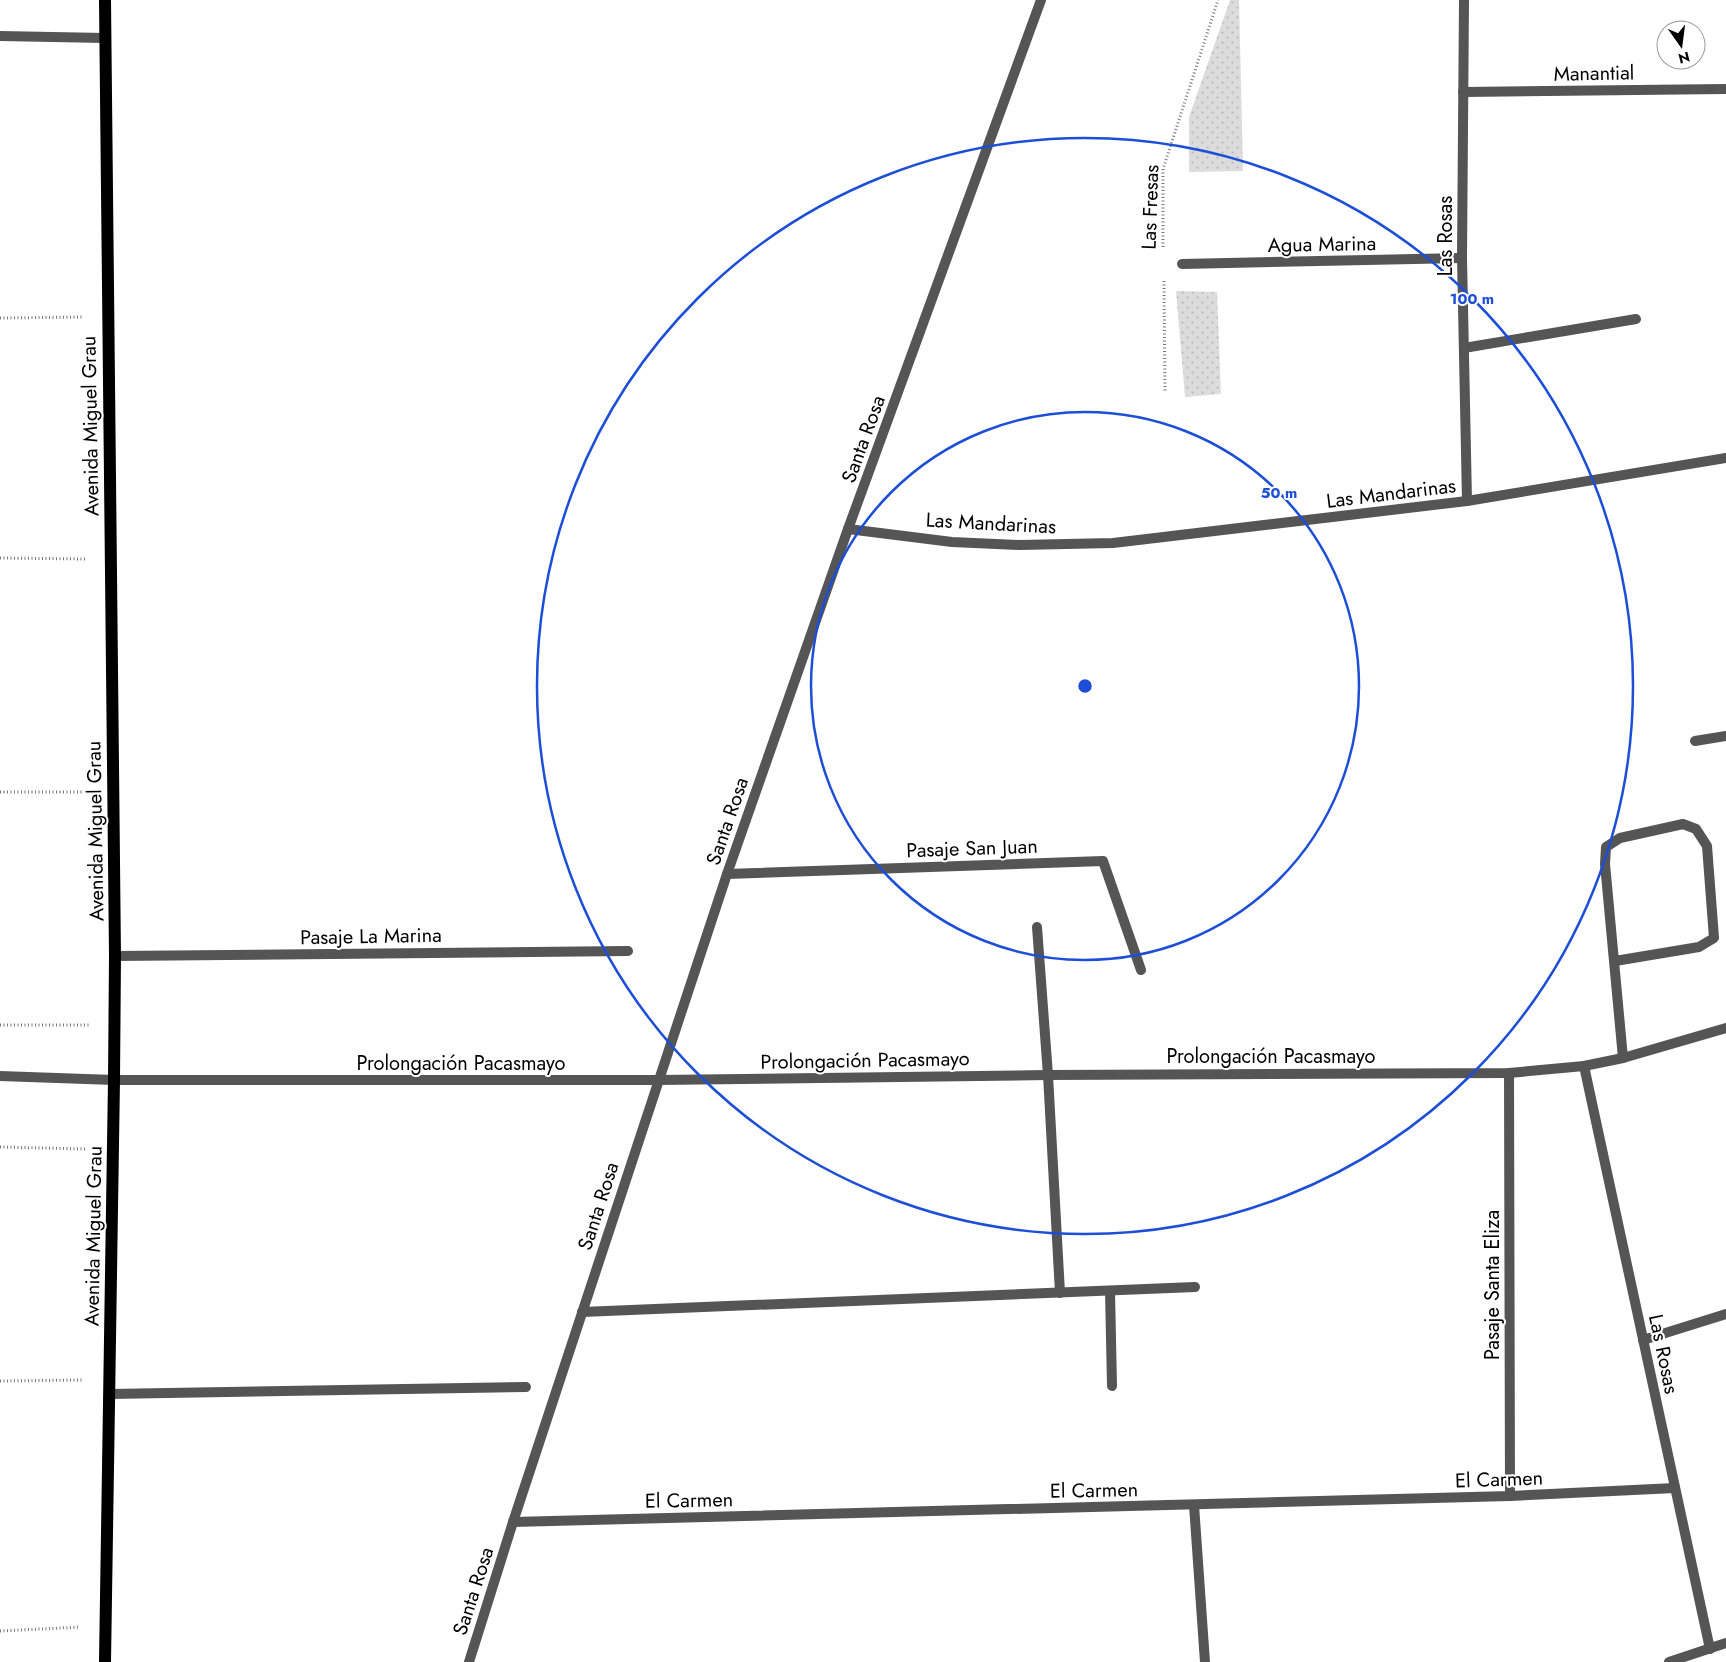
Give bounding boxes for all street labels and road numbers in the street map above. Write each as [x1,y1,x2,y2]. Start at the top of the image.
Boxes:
street label: Manantial [1553,58,1635,89]
street label: Las Fresas [1135,164,1166,250]
street label: Las Rosas [1431,196,1460,276]
street label: Agua Marina [1267,229,1377,260]
street label: Avenida Miguel Grau [74,336,107,516]
street label: Santa Rosa [834,391,893,487]
street label: Las Mandarinas [1325,471,1457,516]
street label: Las Mandarinas [925,506,1057,541]
street label: Avenida Miguel Grau [79,741,112,921]
street label: Santa Rosa [699,773,756,869]
street label: Pasaje San Juan [906,832,1038,865]
street label: Pasaje La Marina [300,921,442,952]
street label: Prolongación Pacasmayo [1166,1042,1376,1071]
street label: Prolongación Pacasmayo [760,1044,970,1077]
street label: Prolongación Pacasmayo [356,1049,566,1078]
street label: Avenida Miguel Grau [77,1146,110,1326]
street label: Santa Rosa [571,1158,626,1254]
street label: Pasaje Santa Eliza [1478,1210,1507,1360]
street label: Las Rosas [1641,1312,1686,1397]
street label: El Carmen [1454,1463,1544,1496]
street label: El Carmen [1050,1475,1138,1506]
street label: El Carmen [645,1485,733,1516]
street label: Santa Rosa [446,1543,501,1639]

